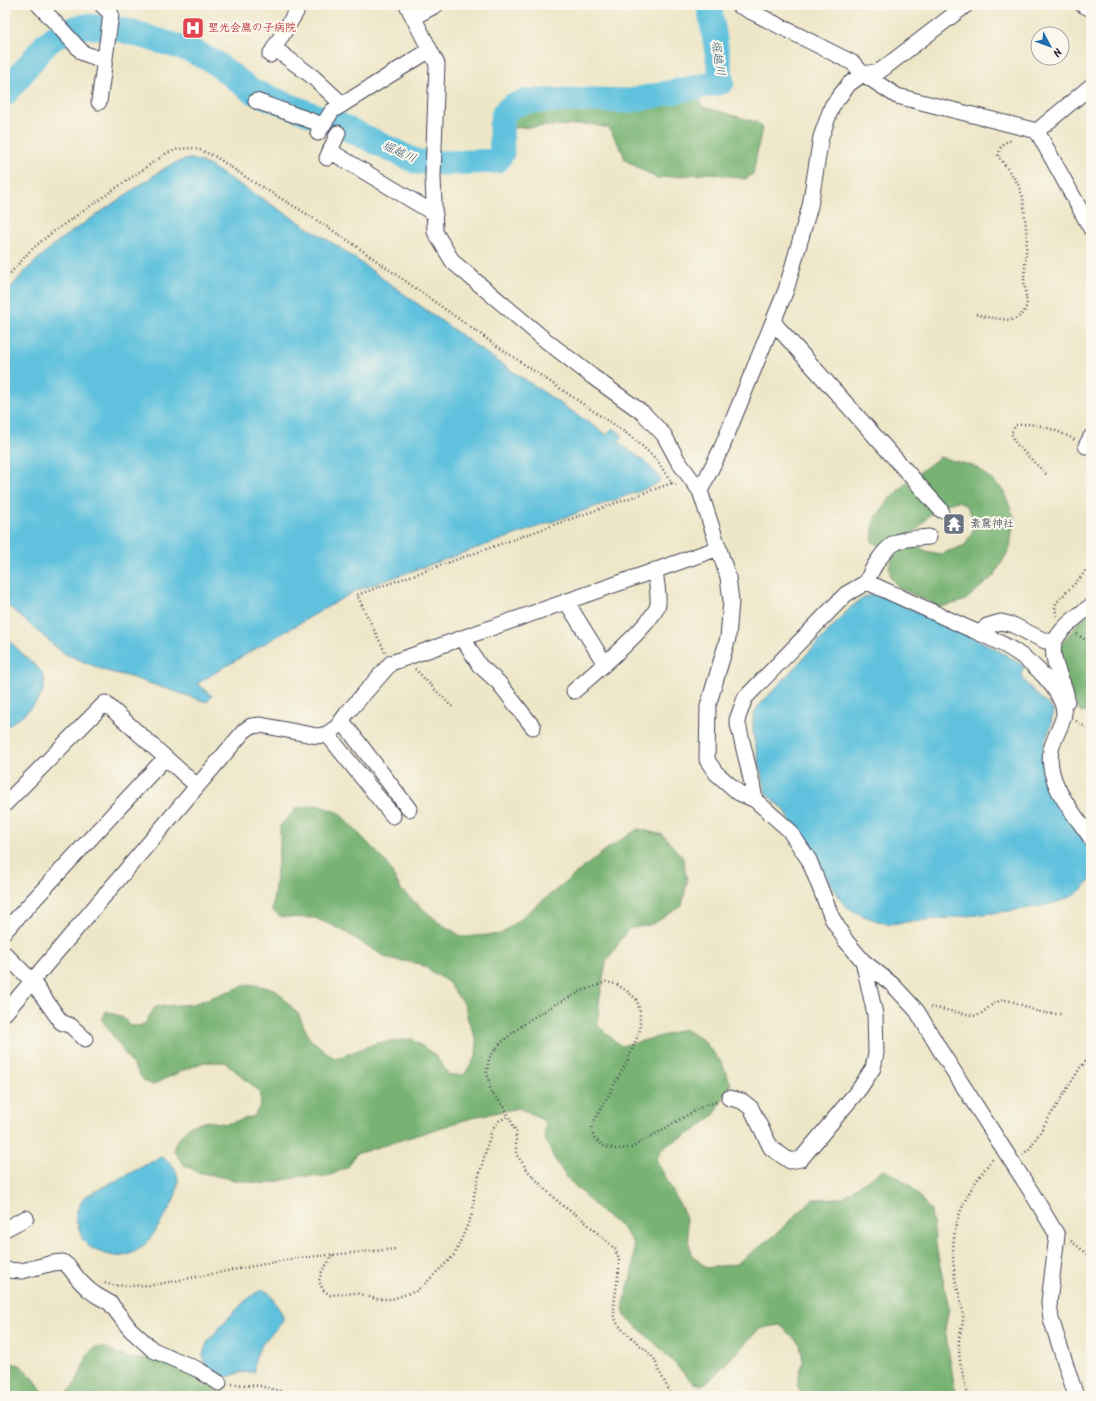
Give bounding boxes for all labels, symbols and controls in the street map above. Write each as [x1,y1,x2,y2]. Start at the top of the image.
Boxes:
hospital icon: 聖光会鷹の子病院 [180,15,206,41]
place label: 聖光会鷹の子病院 [208,19,296,37]
north arrow [1030,26,1070,66]
water label: 堀越川 [706,39,730,77]
text: N [1048,43,1066,60]
water label: 堀越川 [379,136,419,168]
temple icon: 素鵞神社 [941,511,967,537]
place label: 素鵞神社 [970,515,1014,533]

